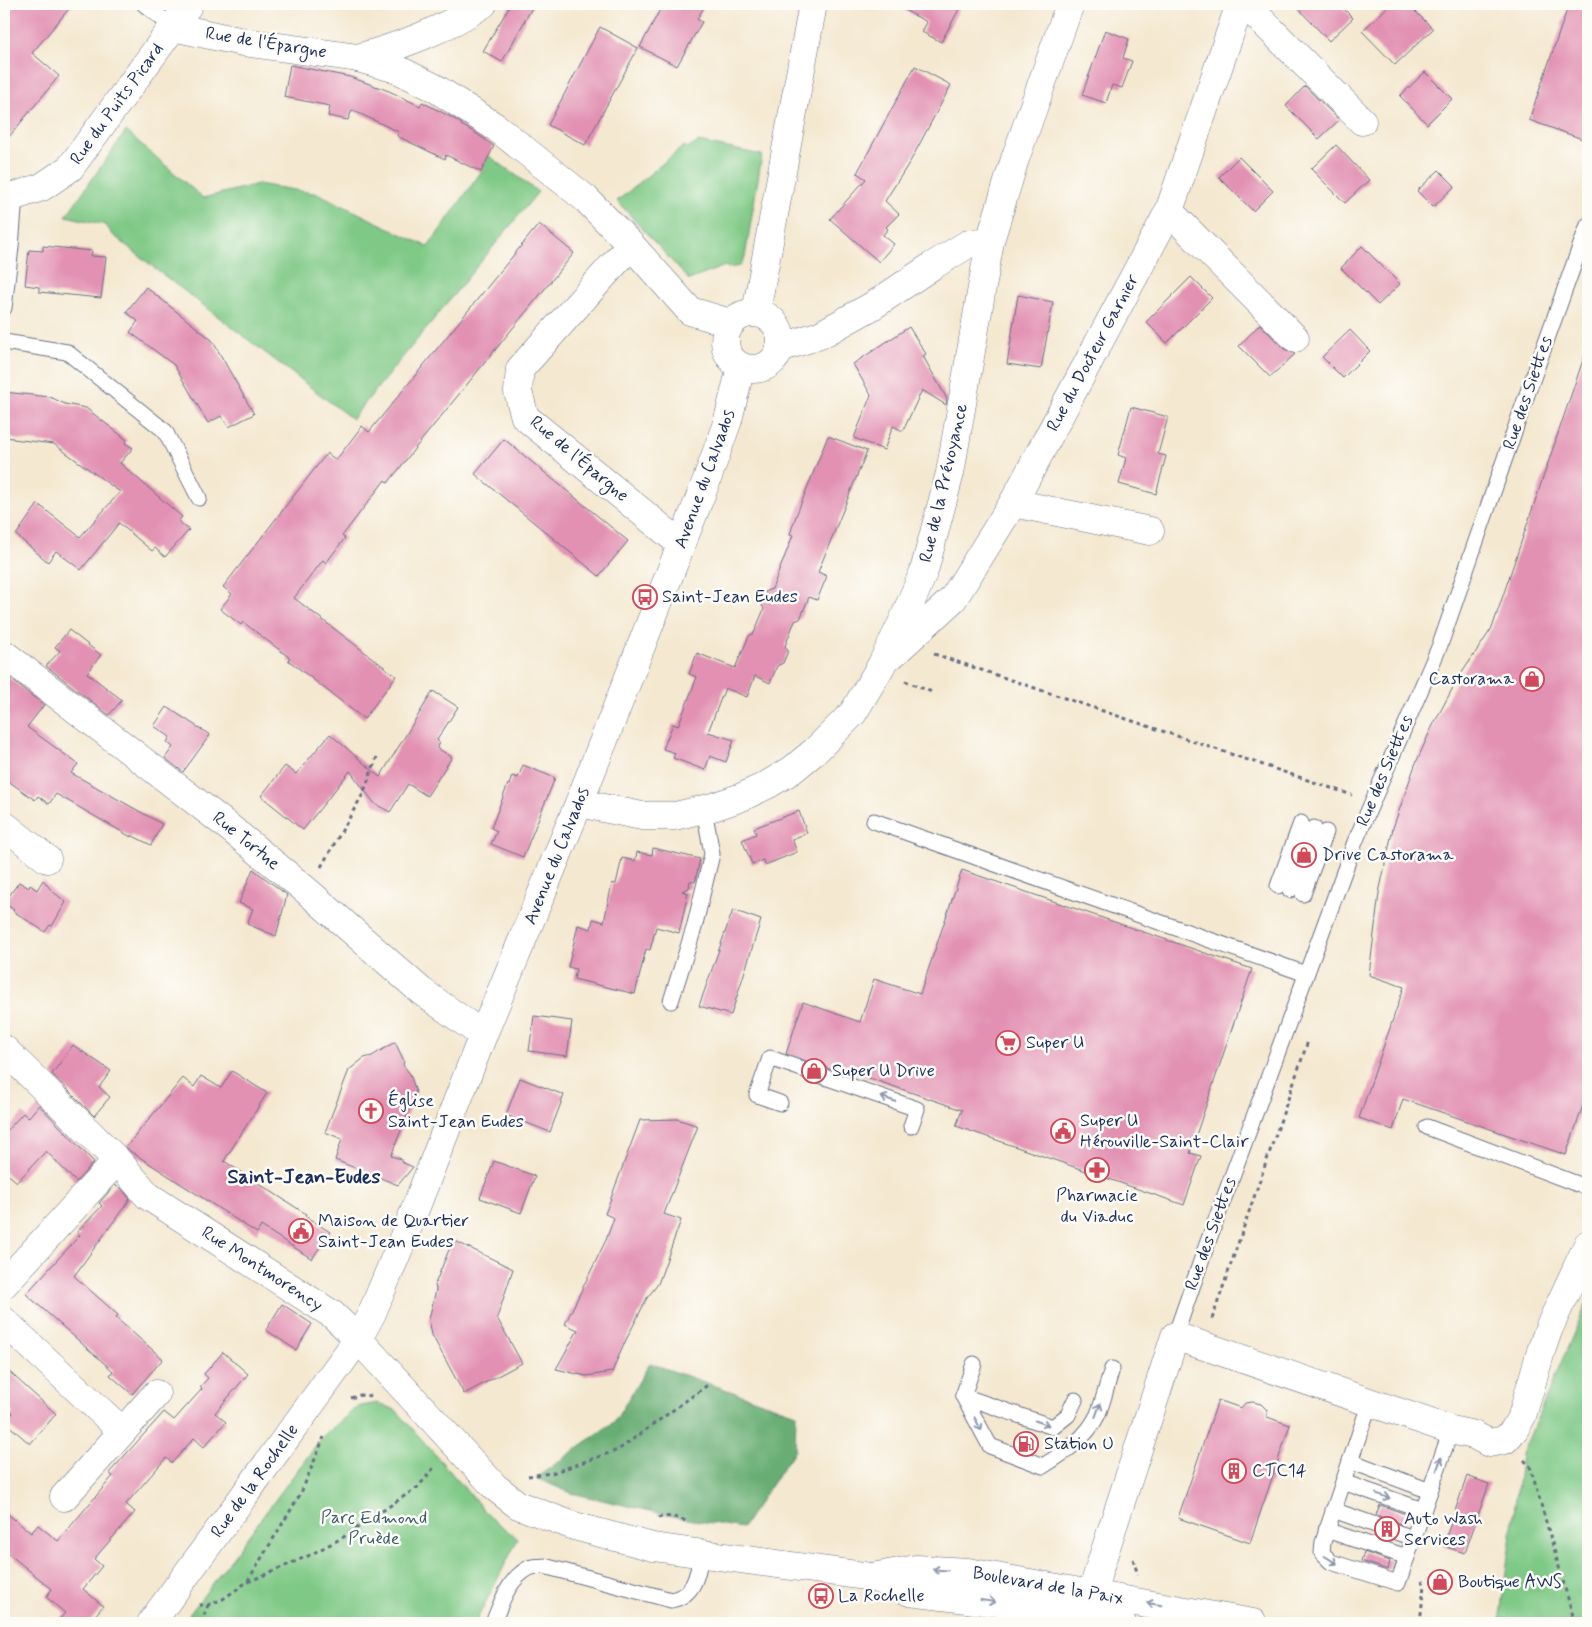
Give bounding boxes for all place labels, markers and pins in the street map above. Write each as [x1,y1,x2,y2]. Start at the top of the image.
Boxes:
bus stop icon: Saint-Jean Eudes [632,584,658,610]
place label: Saint-Jean Eudes [662,585,798,609]
shop icon: Castorama [1519,666,1545,692]
place label: Castorama [1429,667,1514,691]
shop icon: Drive Castorama [1291,842,1317,868]
place label: Drive Castorama [1322,843,1454,867]
supermarket icon: Super U [995,1030,1021,1056]
place label: Super U [1026,1031,1084,1055]
shop icon: Super U Drive [801,1058,827,1084]
place label: Super U Drive [832,1059,935,1083]
place label: Église Saint-Jean Eudes [388,1089,524,1134]
church icon: Église Saint-Jean Eudes [358,1098,384,1124]
place label: Super U Hérouville-Saint-Clair [1080,1109,1249,1154]
public building icon: Super U Hérouville-Saint-Clair [1050,1118,1076,1144]
pharmacy icon: Pharmacie du Viaduc [1084,1157,1110,1183]
place label: Pharmacie du Viaduc [1056,1184,1138,1229]
place label: Maison de Quartier Saint-Jean Eudes [318,1209,470,1254]
public building icon: Maison de Quartier Saint-Jean Eudes [288,1218,314,1244]
fuel station icon: Station U [1013,1431,1039,1457]
place label: Station U [1044,1432,1114,1456]
building icon: CTC14 [1221,1458,1247,1484]
place label: CTC14 [1252,1459,1307,1483]
place label: Auto Wash Services [1404,1507,1483,1552]
building icon: Auto Wash Services [1374,1516,1400,1542]
shop icon: Boutique AWS [1427,1569,1453,1595]
place label: Boutique AWS [1458,1570,1562,1594]
bus stop icon: La Rochelle [808,1583,834,1609]
place label: La Rochelle [838,1584,925,1608]

